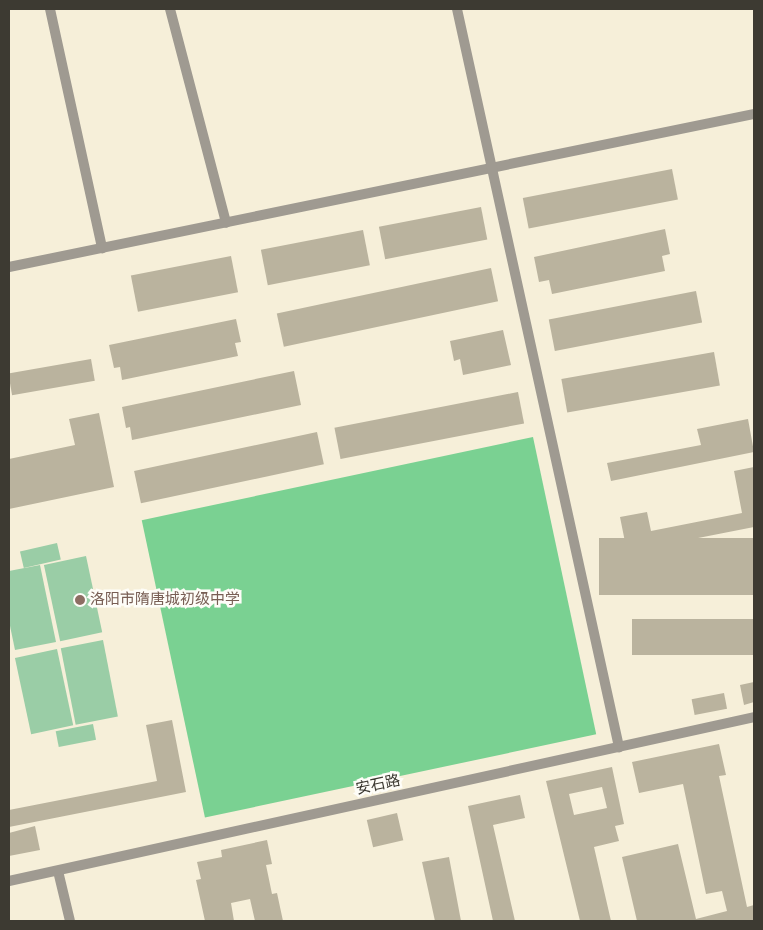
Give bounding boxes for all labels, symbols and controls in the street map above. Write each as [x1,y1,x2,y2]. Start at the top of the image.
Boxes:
place label: 洛阳市隋唐城初级中学 [90,591,240,609]
marker: 洛阳市隋唐城初级中学 [74,594,86,606]
street label: 安石路 [354,772,402,798]

